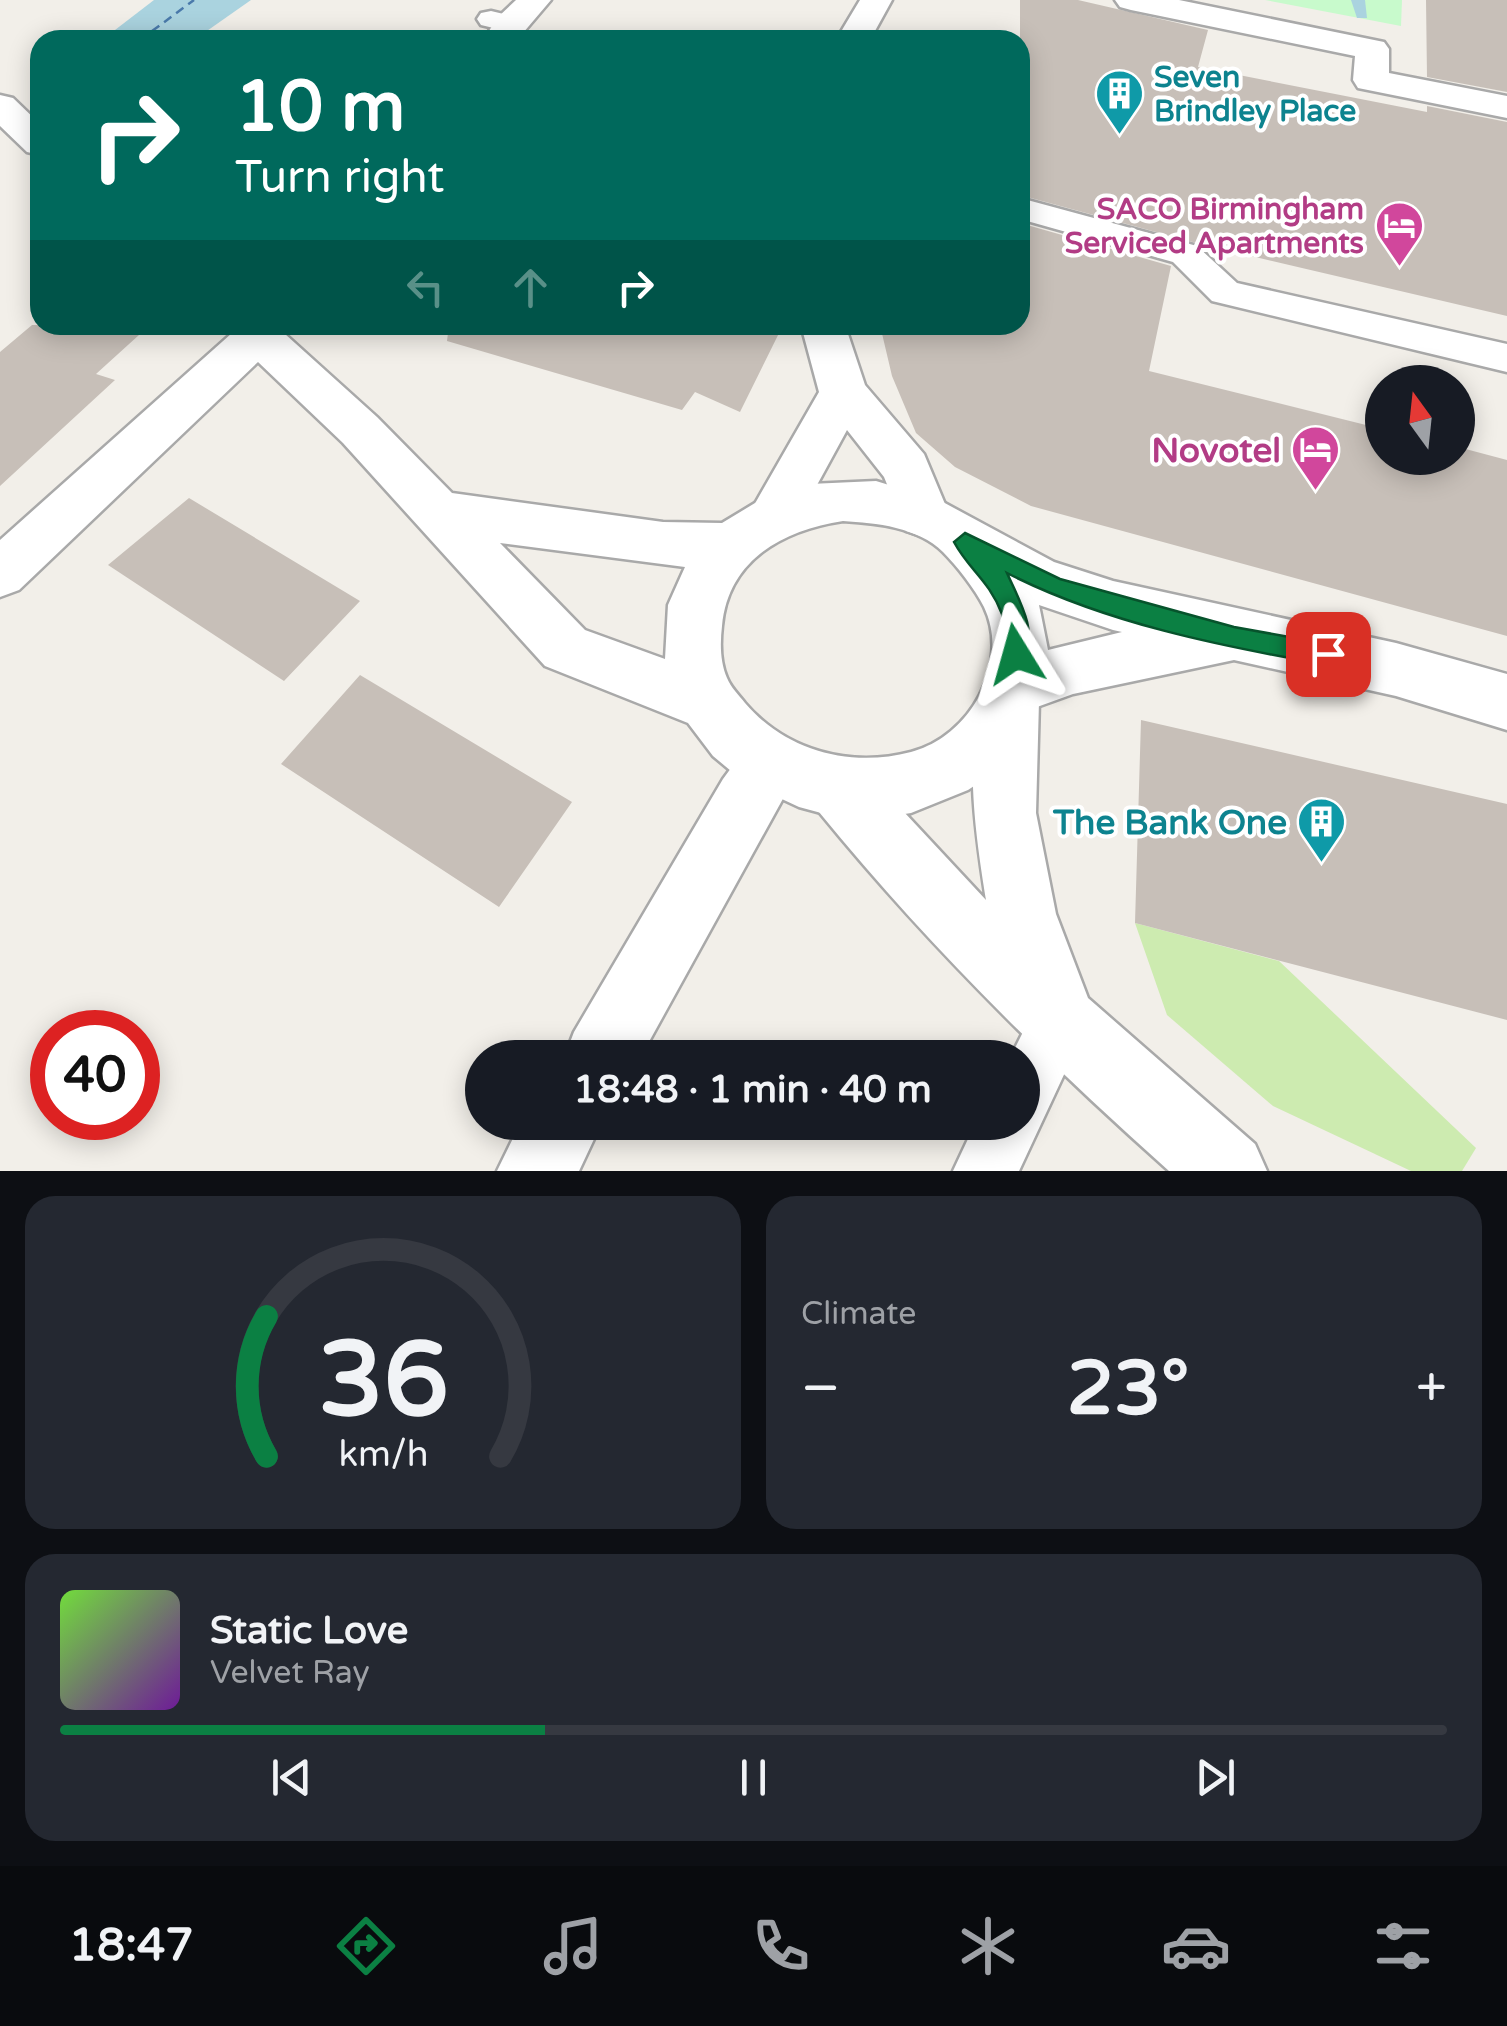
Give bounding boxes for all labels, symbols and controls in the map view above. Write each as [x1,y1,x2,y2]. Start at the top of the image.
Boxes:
place label: Seven Brindley Place [1154,59,1356,130]
text: 10 m [235,66,405,150]
building icon: Seven Brindley Place [1093,68,1145,136]
icon: right [70,70,200,200]
text: Turn right [235,151,444,205]
place label: SACO Birmingham Serviced Apartments [1065,191,1364,262]
hotel icon: SACO Birmingham Serviced Apartments [1373,200,1425,268]
icon: left [398,260,453,315]
icon: ahead [503,260,558,315]
icon: right [608,260,663,315]
north arrow [1365,365,1475,475]
map controls [1365,365,1475,475]
hotel icon: Novotel [1290,424,1342,492]
place label: Novotel [1151,430,1281,472]
position arrow [964,602,1068,706]
pin [1286,612,1371,697]
icon: arrive [1301,627,1356,682]
building icon: The Bank One [1296,796,1348,864]
place label: The Bank One [1052,802,1287,844]
speed limit sign: 40 [30,1010,160,1140]
text: 18:48 · 1 min · 40 m [573,1067,932,1113]
text: Climate [801,1295,916,1333]
text: 36 [318,1319,448,1444]
text: 23° [1067,1344,1189,1434]
text: − [801,1356,840,1422]
text: + [1416,1356,1447,1422]
text: km/h [338,1433,428,1476]
text: Static Love [210,1608,408,1654]
text: Velvet Ray [210,1654,370,1692]
icon: previous [264,1750,319,1805]
icon: pause [726,1750,781,1805]
icon: next [1188,1750,1243,1805]
icon: directions [331,1911,401,1981]
icon: music [538,1911,608,1981]
icon: phone [746,1911,816,1981]
icon: climate [953,1911,1023,1981]
icon: car [1161,1911,1231,1981]
icon: filters [1368,1911,1438,1981]
text: 18:47 [69,1919,193,1973]

